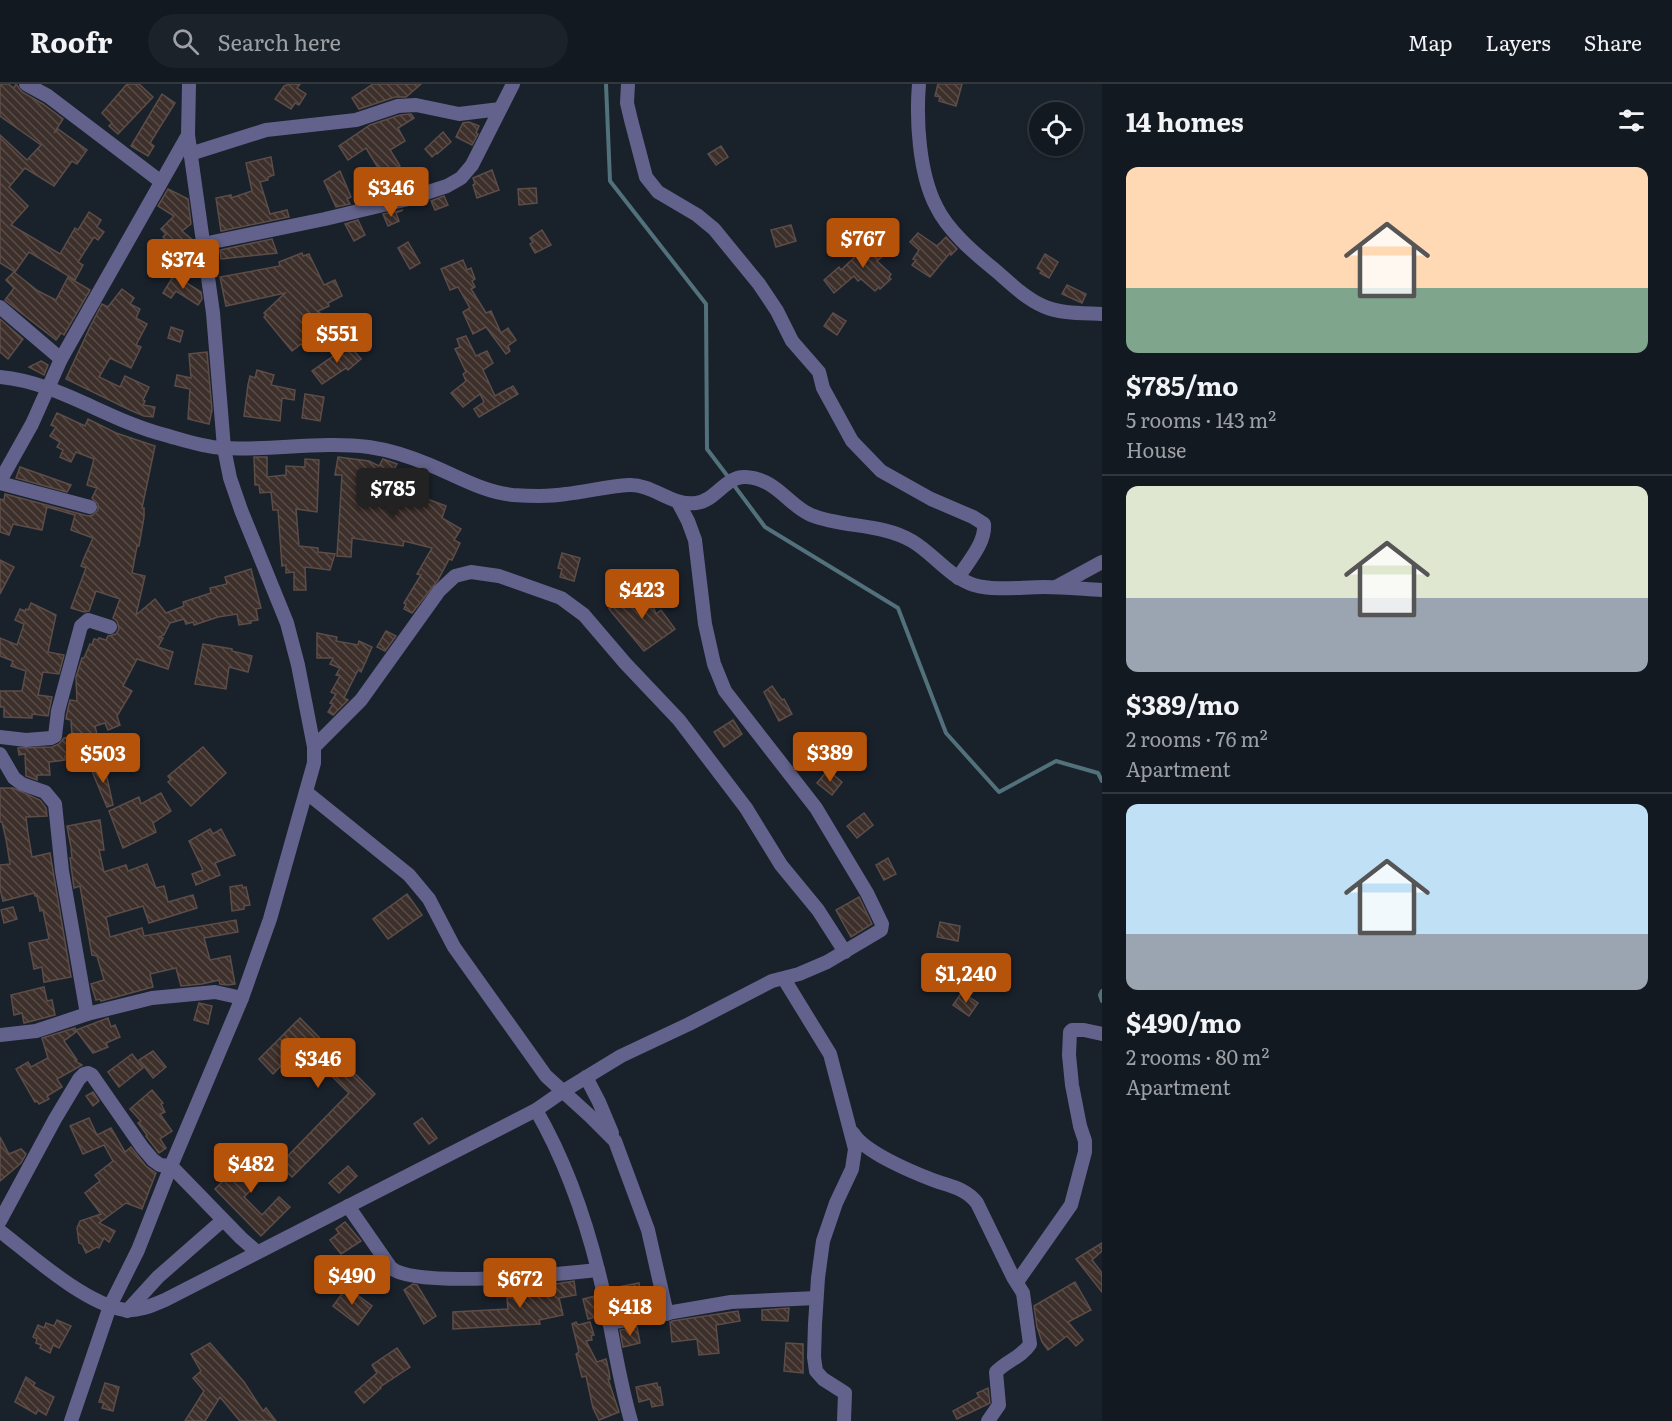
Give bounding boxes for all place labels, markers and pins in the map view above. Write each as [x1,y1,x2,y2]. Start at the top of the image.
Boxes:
pin: $346 [355,167,427,218]
pin: $767 [827,218,899,269]
pin: $374 [147,239,219,290]
pin: $551 [301,313,373,364]
pin: $785 [357,468,429,519]
pin: $423 [606,569,678,620]
pin: $389 [794,732,866,783]
pin: $503 [67,733,139,784]
pin: $1,240 [917,953,1015,1004]
pin: $346 [282,1038,354,1089]
pin: $482 [215,1143,287,1194]
pin: $490 [316,1255,388,1306]
pin: $672 [484,1258,556,1309]
pin: $418 [594,1286,666,1337]

